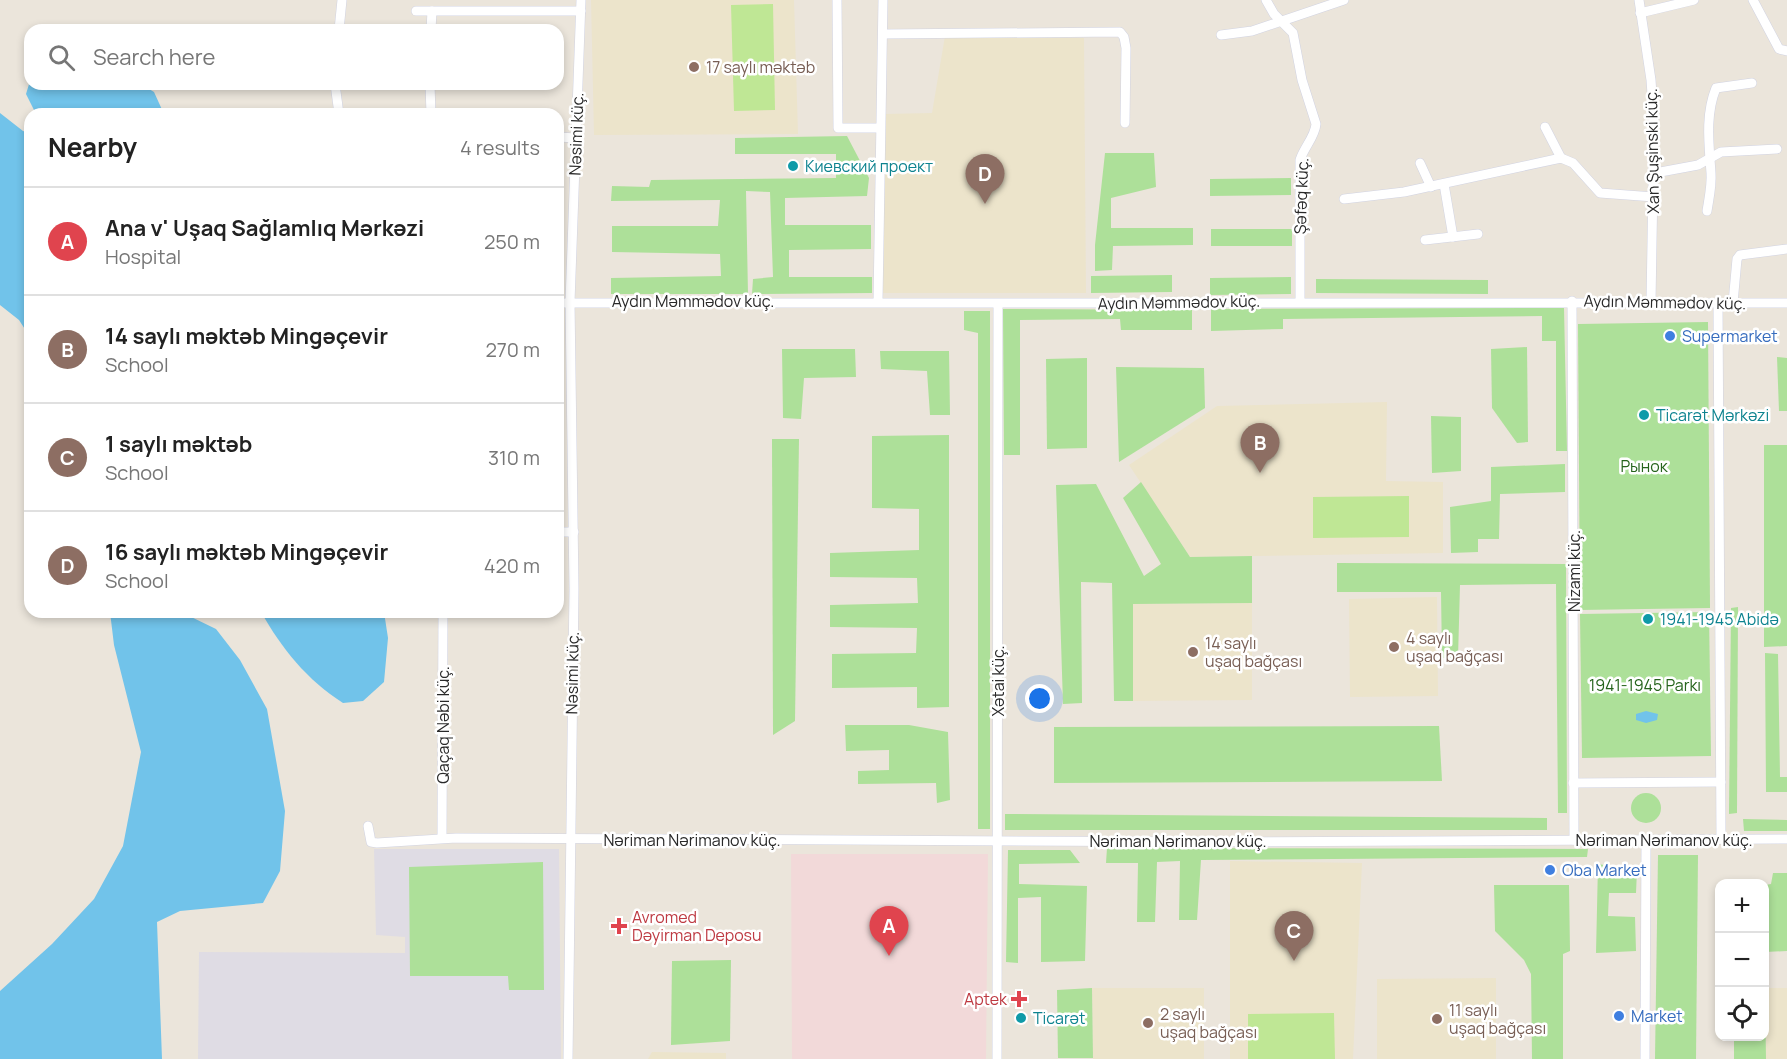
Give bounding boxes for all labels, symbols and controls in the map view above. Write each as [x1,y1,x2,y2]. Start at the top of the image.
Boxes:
search box [24,24,564,90]
icon: search [45,41,78,74]
text: Search here [93,42,215,72]
place label: 17 saylı məktəb [706,56,815,78]
marker: 17 saylı məktəb [687,60,701,74]
street label: Xan Şuşinski küç. [1640,88,1664,214]
street label: Nəsimi küç. [564,92,588,176]
text: Nearby [48,129,137,165]
text: 4 results [460,134,540,161]
pin: D [966,154,1004,204]
place label: Киевский проект [805,155,933,177]
street label: Şəfəq küç. [1289,157,1313,235]
marker: Киевский проект [786,159,800,173]
text: Ana v' Uşaq Sağlamlıq Mərkəzi [105,213,424,243]
text: A [61,228,74,255]
text: 250 m [484,228,540,255]
text: Hospital [105,243,181,270]
street label: Aydın Məmmədov küç. [612,290,774,312]
street label: Aydın Məmmədov küç. [1098,290,1260,314]
street label: Aydın Məmmədov küç. [1584,290,1746,314]
text: 14 saylı məktəb Mingəçevir [105,321,388,351]
place label: Supermarket [1682,325,1778,347]
marker: Supermarket [1663,329,1677,343]
text: B [61,336,74,363]
text: 270 m [485,336,540,363]
text: School [105,351,169,378]
place label: Ticarət Mərkəzi [1656,404,1769,426]
marker: Ticarət Mərkəzi [1637,408,1651,422]
pin: B [1240,424,1280,473]
text: 1 saylı məktəb [105,429,252,459]
text: C [60,444,75,471]
text: 310 m [488,444,540,471]
park label: Рынок [1620,455,1669,477]
text: School [105,459,169,486]
street label: Nizami küç. [1563,530,1585,612]
text: 16 saylı məktəb Mingəçevir [105,537,388,567]
text: D [60,552,75,579]
text: 420 m [484,552,540,579]
text: School [105,567,169,594]
place label: 1941-1945 Abidə [1660,608,1779,630]
marker: 1941-1945 Abidə [1641,612,1655,626]
place label: 4 saylı uşaq bağçası [1406,627,1503,667]
street label: Nəsimi küç. [560,631,584,715]
place label: 14 saylı uşaq bağçası [1205,632,1302,672]
marker: 4 saylı uşaq bağçası [1387,640,1401,654]
marker: 14 saylı uşaq bağçası [1186,645,1200,659]
street label: Xətai küç. [987,646,1009,717]
street label: Qaçaq Nəbi küç. [432,666,454,784]
park label: 1941-1945 Parkı [1589,674,1701,696]
your location [1025,684,1054,713]
street label: Nəriman Nərimanov küç. [603,829,781,851]
street label: Nəriman Nərimanov küç. [1575,829,1753,851]
street label: Nəriman Nərimanov küç. [1089,830,1267,852]
place label: Oba Market [1562,859,1647,881]
marker: Oba Market [1543,863,1557,877]
map controls [1715,879,1769,1041]
button: + [1715,879,1769,933]
place label: Avromed Dəyirman Deposu [632,906,762,946]
pin: A [870,906,908,956]
pin: C [1274,912,1314,961]
marker: Avromed Dəyirman Deposu [610,917,628,935]
button: − [1715,933,1769,987]
button: locate [1715,987,1769,1041]
place label: Aptek [964,988,1008,1010]
marker: Aptek [1012,992,1026,1006]
place label: 11 saylı uşaq bağçası [1449,999,1546,1039]
place label: 2 saylı uşaq bağçası [1160,1003,1257,1043]
place label: Market [1631,1005,1683,1027]
place label: Ticarət [1033,1007,1085,1029]
marker: Market [1612,1009,1626,1023]
marker: Ticarət [1014,1011,1028,1025]
marker: 11 saylı uşaq bağçası [1430,1012,1444,1026]
marker: 2 saylı uşaq bağçası [1141,1016,1155,1030]

